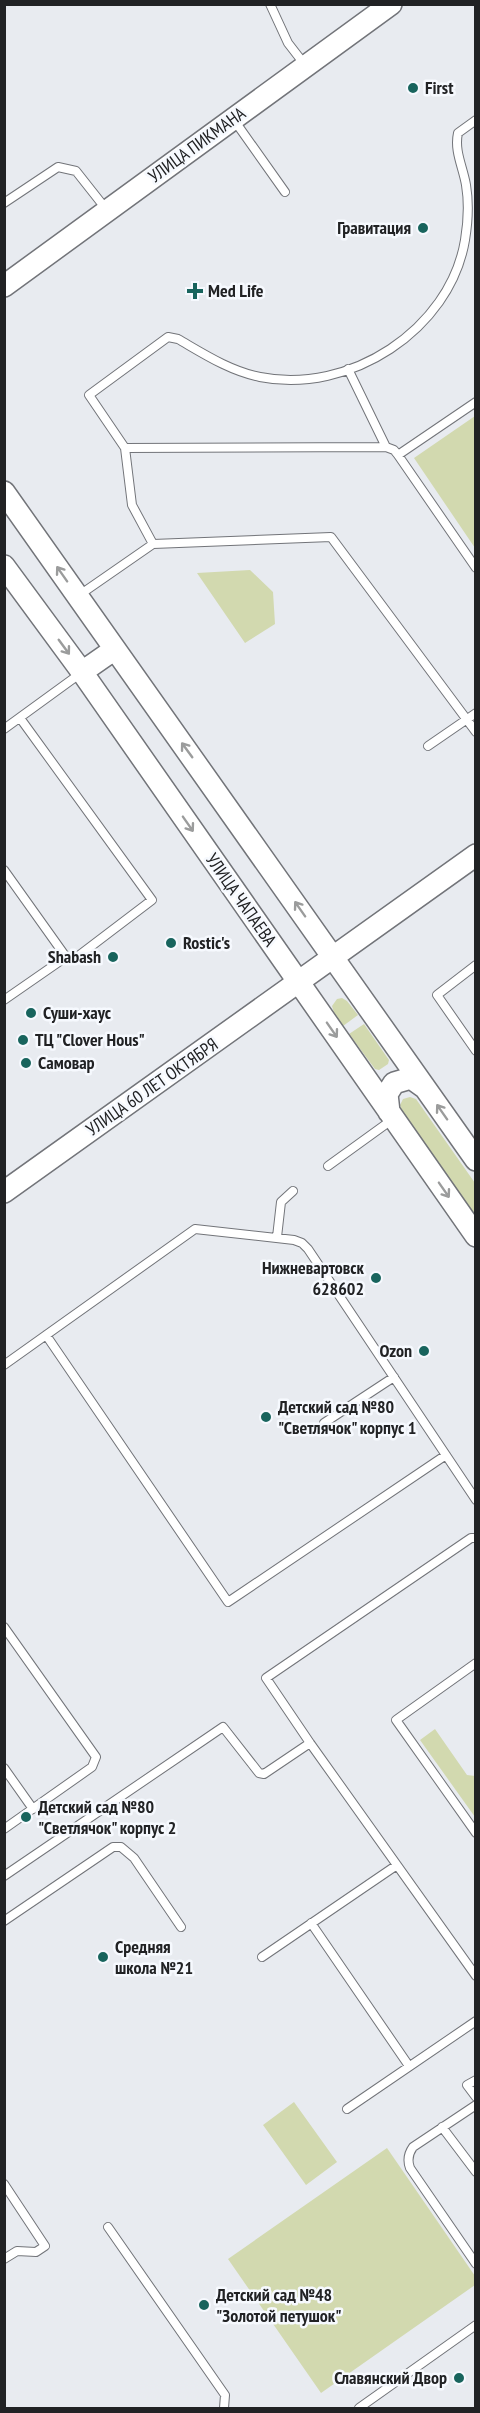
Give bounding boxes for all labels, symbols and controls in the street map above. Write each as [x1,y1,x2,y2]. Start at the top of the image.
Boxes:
place label: First [425,76,454,99]
marker: First [406,81,420,95]
street label: УЛИЦА ПИКМАНА [144,101,250,188]
place label: Гравитация [337,216,411,239]
marker: Гравитация [416,221,430,235]
place label: Med Life [208,279,264,302]
marker: Med Life [186,282,204,300]
one-way arrow [56,567,68,583]
one-way arrow [58,639,70,655]
one-way arrow [181,743,193,759]
one-way arrow [182,815,194,832]
street label: УЛИЦА ЧАПАЕВА [201,849,282,951]
one-way arrow [294,901,306,918]
place label: Rostic's [183,931,230,954]
marker: Rostic's [164,936,178,950]
place label: Shabash [48,945,101,968]
marker: Shabash [106,950,120,964]
place label: Суши-хаус [43,1001,112,1024]
marker: Суши-хаус [24,1006,38,1020]
one-way arrow [326,1022,338,1038]
place label: ТЦ "Clover Hous" [35,1028,145,1051]
marker: ТЦ "Clover Hous" [16,1033,30,1047]
street label: УЛИЦА 60 ЛЕТ ОКТЯБРЯ [81,1033,222,1141]
place label: Самовар [38,1051,95,1074]
marker: Самовар [19,1056,33,1070]
one-way arrow [436,1105,448,1121]
one-way arrow [438,1181,450,1198]
place label: Нижневартовск 628602 [262,1256,365,1300]
marker: Нижневартовск 628602 [369,1271,383,1285]
place label: Ozon [379,1339,412,1362]
marker: Ozon [417,1344,431,1358]
place label: Детский сад №80 "Светлячок" корпус 1 [278,1395,416,1439]
marker: Детский сад №80 "Светлячок" корпус 1 [259,1410,273,1424]
place label: Детский сад №80 "Светлячок" корпус 2 [38,1795,176,1839]
marker: Детский сад №80 "Светлячок" корпус 2 [19,1810,33,1824]
place label: Средняя школа №21 [115,1935,193,1979]
marker: Средняя школа №21 [96,1950,110,1964]
place label: Детский сад №48 "Золотой петушок" [216,2283,342,2327]
marker: Детский сад №48 "Золотой петушок" [197,2298,211,2312]
place label: Славянский Двор [334,2366,447,2389]
marker: Славянский Двор [452,2371,466,2385]

